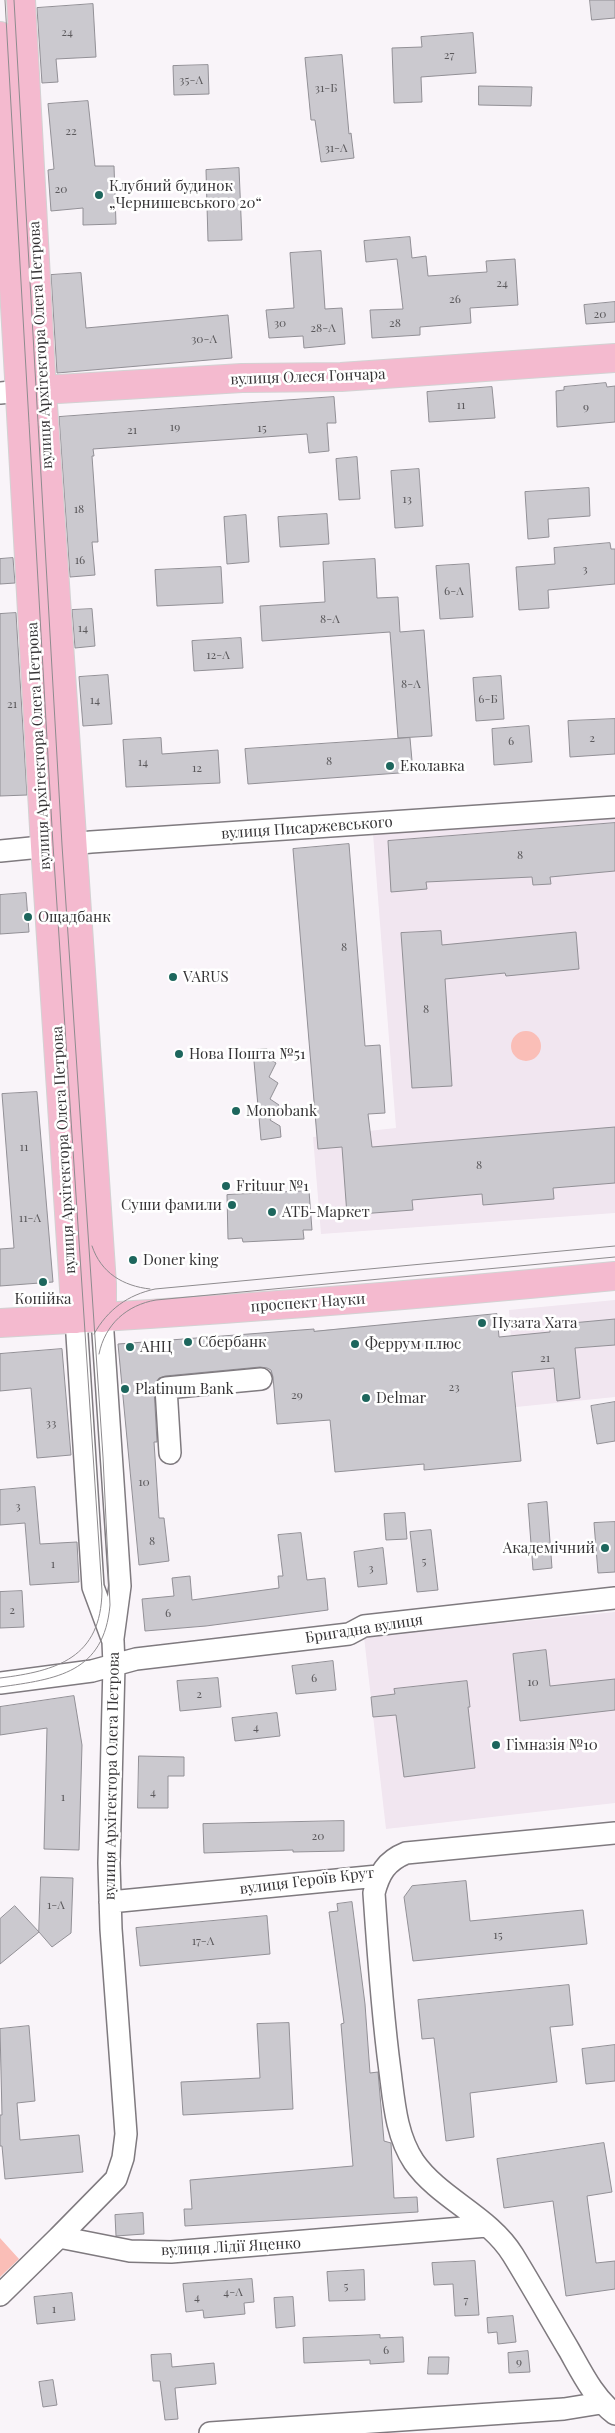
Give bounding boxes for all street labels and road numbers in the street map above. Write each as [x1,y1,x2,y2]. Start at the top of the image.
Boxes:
street label: вулиця Архітектора Олега Петрова [26,221,56,469]
street label: вулиця Олеся Гончара [230,365,386,389]
street label: вулиця Архітектора Олега Петрова [24,622,54,870]
street label: вулиця Писаржевського [221,813,393,843]
street label: вулиця Архітектора Олега Петрова [49,1026,79,1274]
street label: проспект Науки [250,1290,366,1316]
street label: Бригадна вулиця [304,1611,424,1647]
street label: вулиця Архітектора Олега Петрова [101,1652,123,1900]
street label: вулиця Героїв Крут [239,1864,375,1898]
street label: вулиця Лідії Яценко [160,2234,302,2260]

